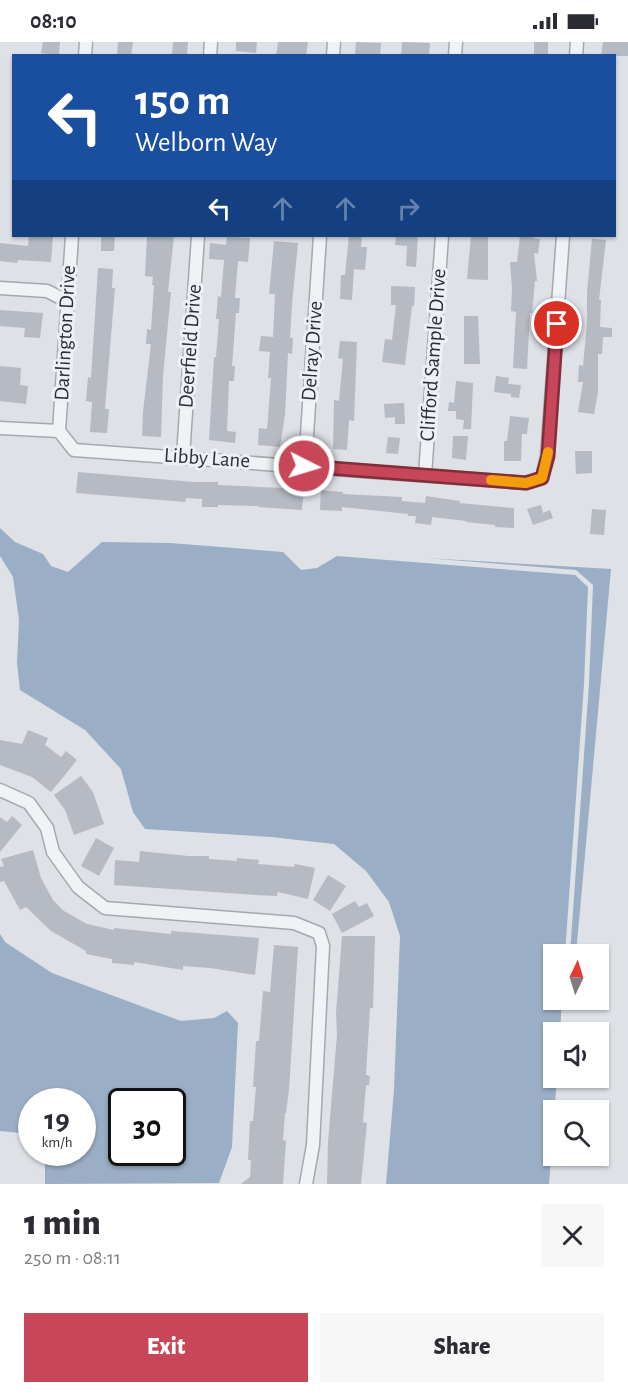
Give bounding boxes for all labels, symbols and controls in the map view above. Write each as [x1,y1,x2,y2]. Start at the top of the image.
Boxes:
text: 08:10 [30,10,77,32]
icon: left [36,78,114,156]
text: 150 m [135,80,230,122]
text: Welborn Way [135,129,277,156]
icon: left [203,192,236,225]
icon: ahead [266,192,299,225]
icon: ahead [329,192,362,225]
icon: right [392,192,425,225]
street label: Darlington Drive [51,265,79,401]
street label: Clifford Sample Drive [416,268,450,442]
street label: Deerfield Drive [175,283,205,409]
pin [531,298,582,349]
street label: Delray Drive [298,300,326,402]
icon: arrive [540,307,573,340]
position arrow [272,434,336,498]
street label: Libby Lane [163,445,251,471]
north arrow [543,944,609,1010]
map controls [543,944,609,1166]
button: sound [543,1022,609,1088]
speed limit sign: 30 [108,1088,186,1166]
button: search [543,1100,609,1166]
text: 19 [44,1105,70,1135]
text: km/h [42,1135,72,1150]
button: close [541,1204,604,1267]
text: 1 min [24,1205,101,1241]
text: 250 m · 08:11 [24,1248,121,1268]
button: Exit [24,1313,308,1382]
button: Share [320,1313,604,1382]

